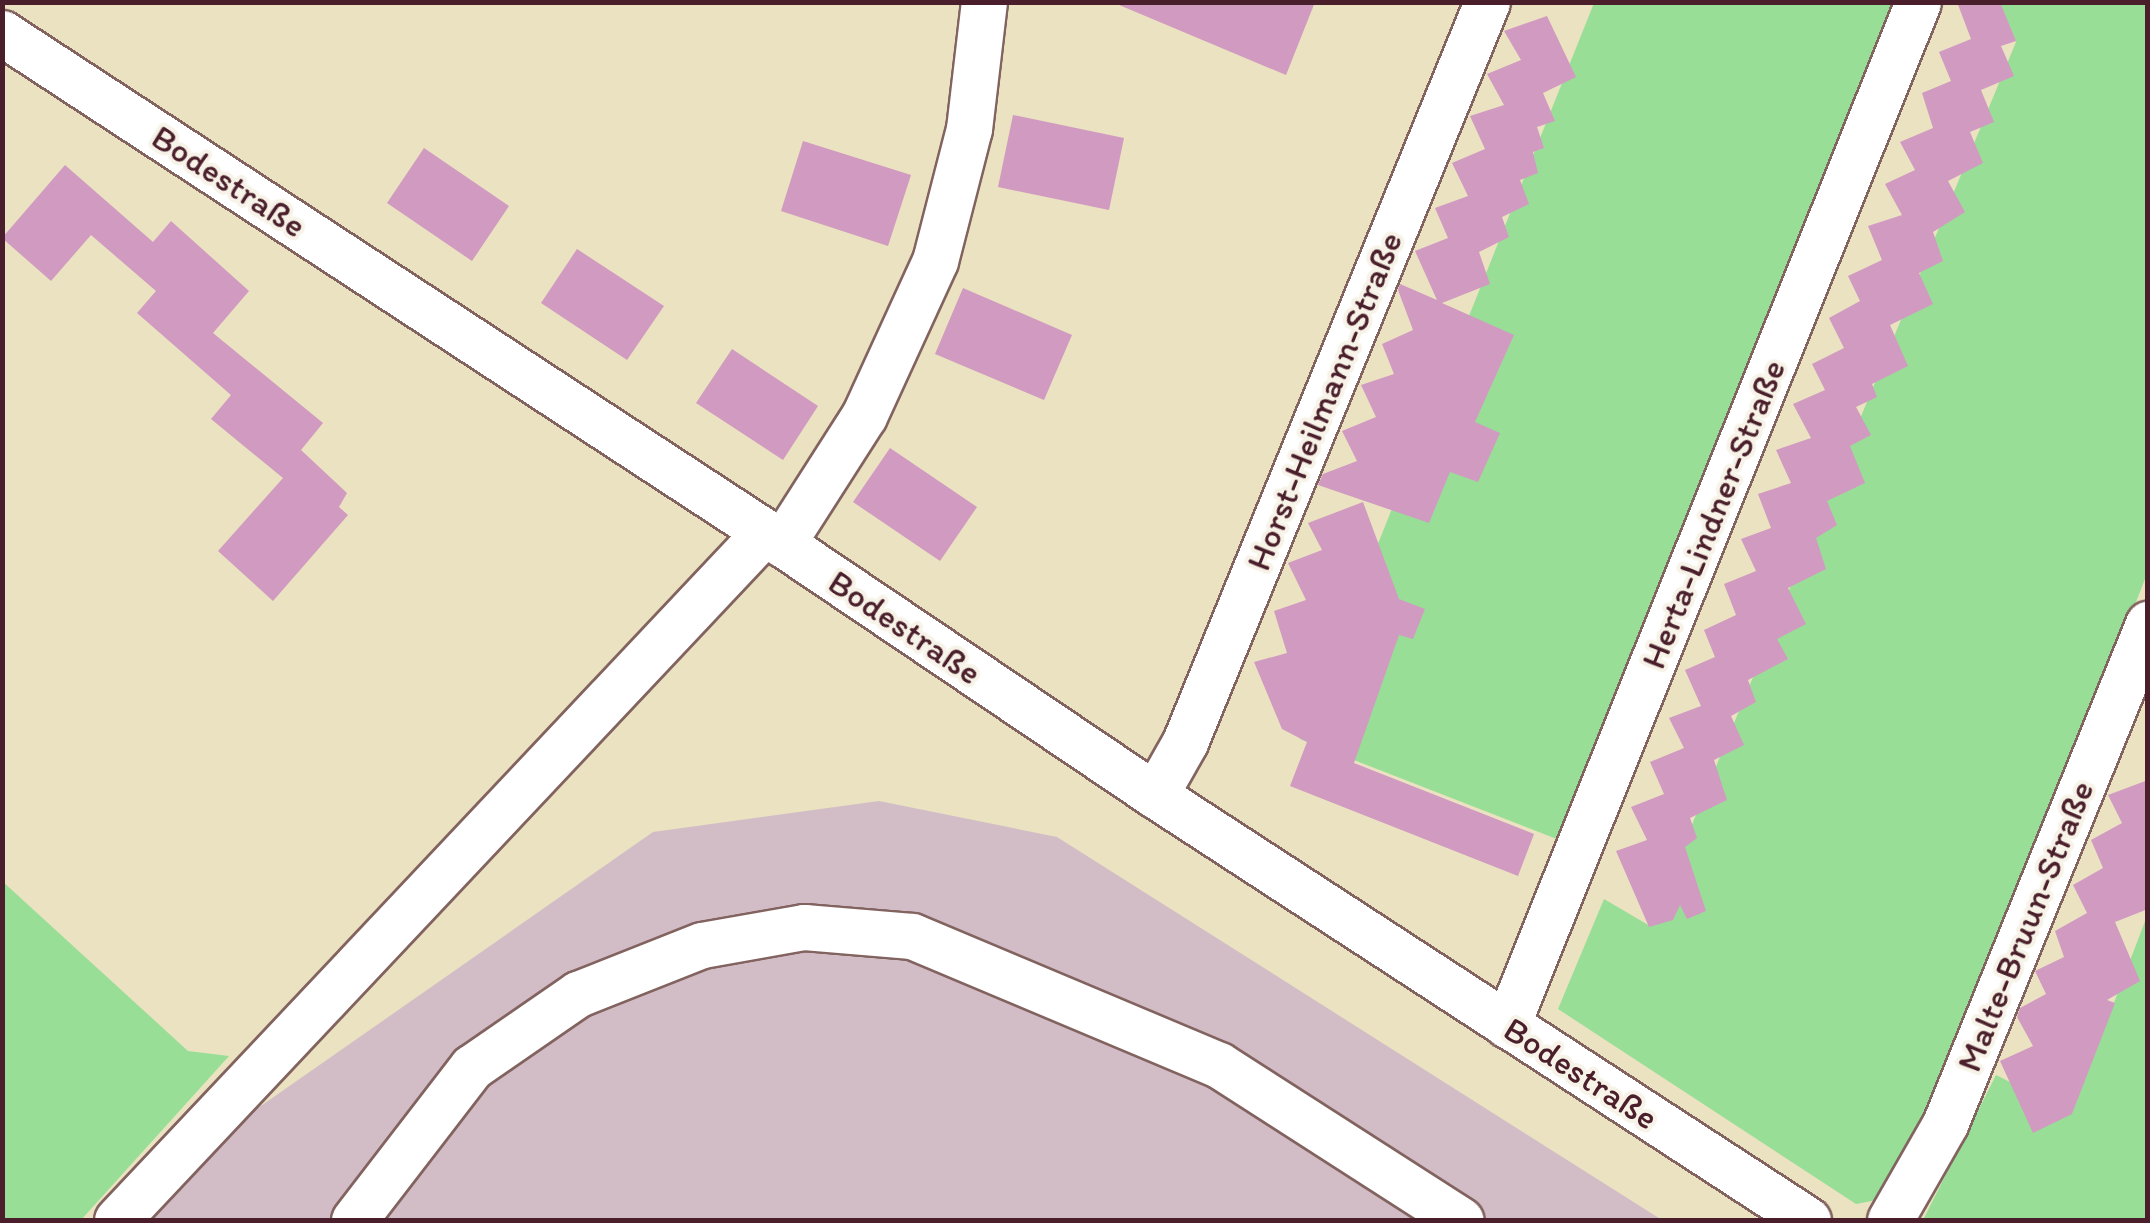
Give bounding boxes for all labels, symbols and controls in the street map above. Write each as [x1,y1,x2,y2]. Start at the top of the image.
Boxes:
street label: Bodestraße [144,116,314,246]
street label: Horst-Heilmann-Straße [1237,226,1411,576]
street label: Herta-Lindner-Straße [1632,353,1794,675]
street label: Bodestraße [821,561,989,693]
street label: Malte-Bruun-Straße [1947,774,2103,1078]
street label: Bodestraße [1496,1008,1666,1138]

